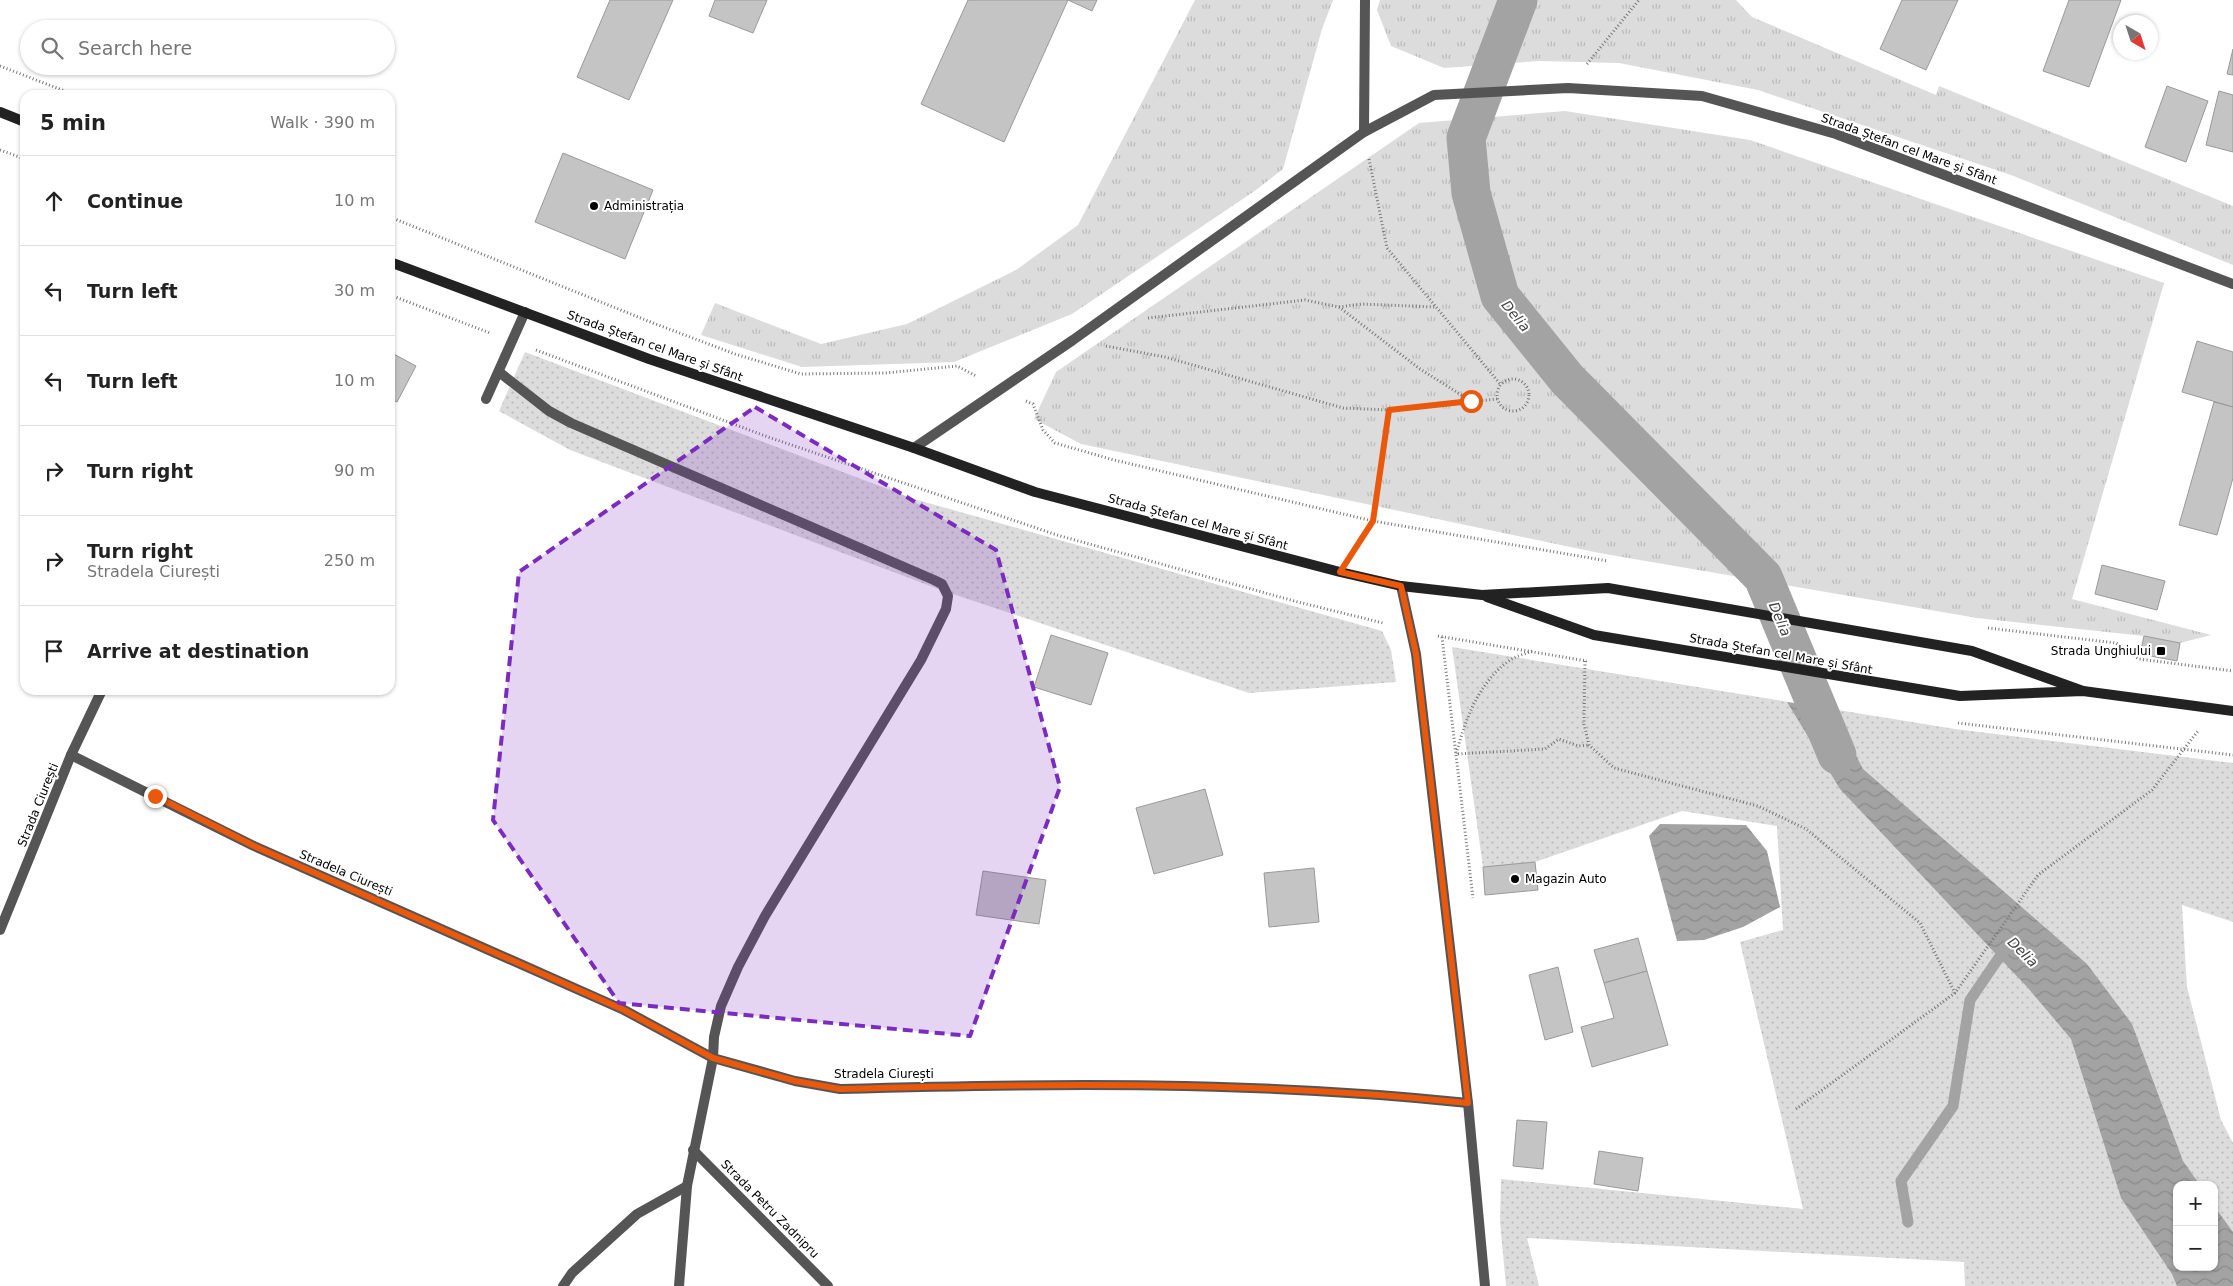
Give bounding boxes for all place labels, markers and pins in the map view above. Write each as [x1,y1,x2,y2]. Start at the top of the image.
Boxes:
place label: Administrația [604,199,684,213]
marker: Administrația [588,200,600,212]
place label: Strada Unghiului [2051,644,2151,658]
marker: Strada Unghiului [2155,645,2167,657]
place label: Magazin Auto [1525,872,1607,886]
marker: Magazin Auto [1509,873,1521,885]

